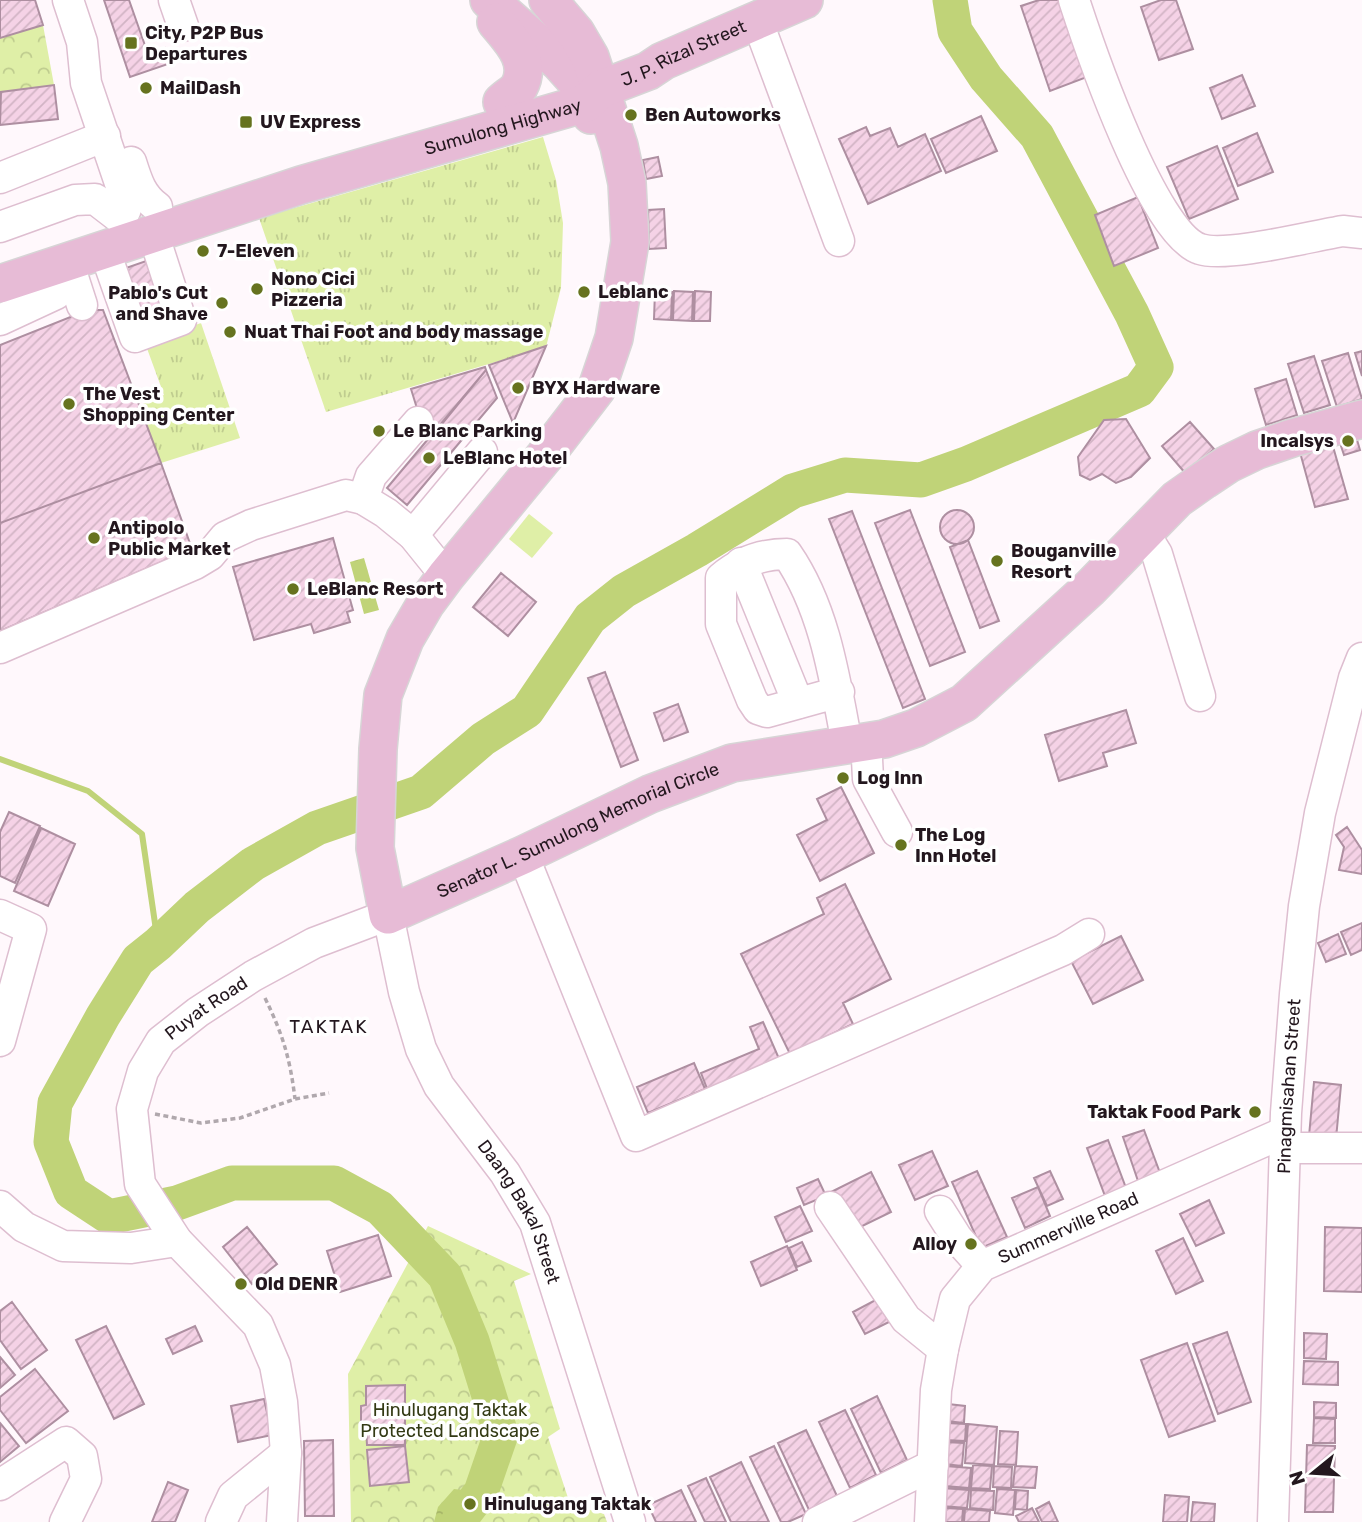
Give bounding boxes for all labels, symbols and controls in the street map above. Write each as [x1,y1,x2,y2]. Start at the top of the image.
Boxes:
street label: J. P. Rizal Street [618,15,749,91]
place label: City, P2P Bus Departures [145,22,264,65]
marker: City, P2P Bus Departures [123,35,139,51]
place label: MailDash [160,77,241,99]
marker: MailDash [138,80,154,96]
street label: Sumulong Highway [422,94,584,160]
place label: Ben Autoworks [645,104,781,126]
marker: Ben Autoworks [623,107,639,123]
place label: UV Express [260,111,361,133]
marker: UV Express [238,114,254,130]
place label: 7-Eleven [217,240,295,262]
marker: 7-Eleven [195,243,211,259]
place label: Nono Cici Pizzeria [271,268,355,311]
marker: Nono Cici Pizzeria [249,281,265,297]
place label: Leblanc [598,281,669,303]
place label: Pablo's Cut and Shave [108,282,208,325]
marker: Leblanc [576,284,592,300]
marker: Pablo's Cut and Shave [214,295,230,311]
place label: Nuat Thai Foot and body massage [244,321,544,343]
marker: Nuat Thai Foot and body massage [222,324,238,340]
place label: BYX Hardware [532,377,661,399]
marker: BYX Hardware [510,380,526,396]
place label: The Vest Shopping Center [83,383,234,426]
marker: The Vest Shopping Center [61,396,77,412]
place label: Le Blanc Parking [393,420,542,442]
marker: Le Blanc Parking [371,423,387,439]
place label: Incalsys [1260,430,1334,452]
marker: Incalsys [1340,433,1356,449]
place label: LeBlanc Hotel [443,447,567,469]
marker: LeBlanc Hotel [421,450,437,466]
place label: Antipolo Public Market [108,517,231,560]
marker: Antipolo Public Market [86,530,102,546]
place label: Bouganville Resort [1011,540,1117,583]
marker: Bouganville Resort [989,553,1005,569]
place label: LeBlanc Resort [307,578,443,600]
marker: LeBlanc Resort [285,581,301,597]
street label: Senator L. Sumulong Memorial Circle [433,758,722,903]
place label: Log Inn [857,767,923,789]
marker: Log Inn [835,770,851,786]
place label: The Log Inn Hotel [915,824,996,867]
marker: The Log Inn Hotel [893,837,909,853]
street label: Puyat Road [160,972,252,1045]
street label: Pinagmisahan Street [1273,998,1306,1174]
district label: TAKTAK [289,1015,369,1038]
place label: Taktak Food Park [1087,1101,1241,1123]
marker: Taktak Food Park [1247,1104,1263,1120]
street label: Daang Bakal Street [473,1135,565,1286]
street label: Summerville Road [995,1187,1142,1269]
place label: Alloy [912,1233,957,1255]
marker: Alloy [963,1236,979,1252]
place label: Old DENR [255,1273,338,1295]
marker: Old DENR [233,1276,249,1292]
park label: Hinulugang Taktak Protected Landscape [360,1399,540,1442]
north arrow [1278,1438,1348,1508]
text: N [1284,1468,1310,1488]
place label: Hinulugang Taktak [484,1493,652,1515]
marker: Hinulugang Taktak [462,1496,478,1512]

